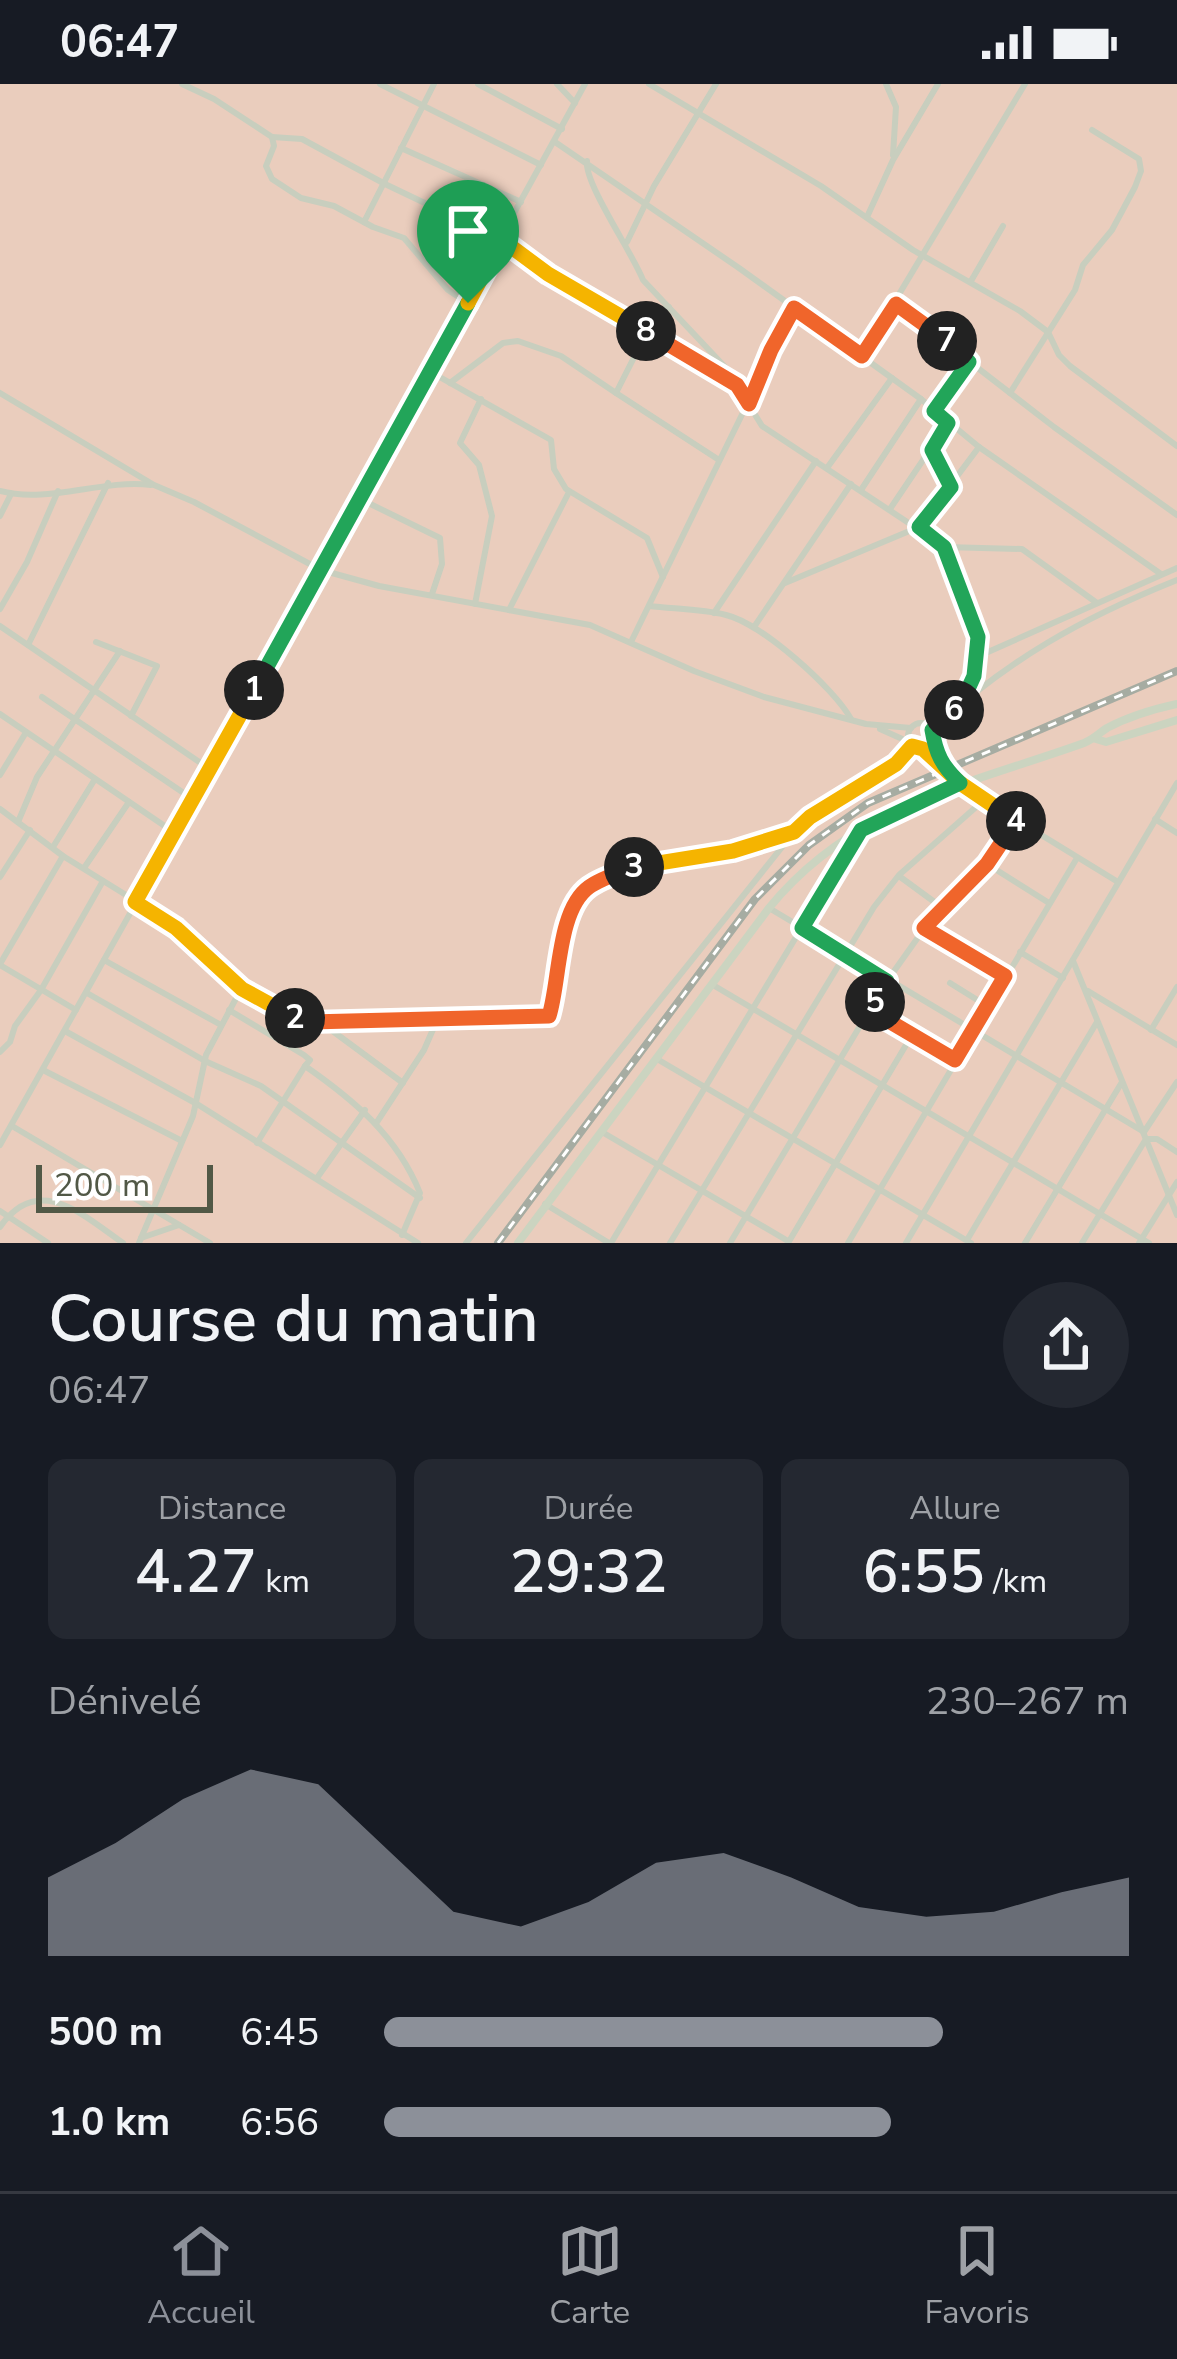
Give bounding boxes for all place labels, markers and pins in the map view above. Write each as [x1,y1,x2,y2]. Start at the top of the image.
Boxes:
pin [417,180,519,303]
pin: 8 [616,301,676,361]
pin: 7 [917,311,977,371]
pin: 1 [224,660,284,720]
pin: 6 [924,680,984,740]
pin: 4 [986,791,1046,851]
pin: 3 [604,837,664,897]
pin: 5 [845,972,905,1032]
pin: 2 [265,988,325,1048]

